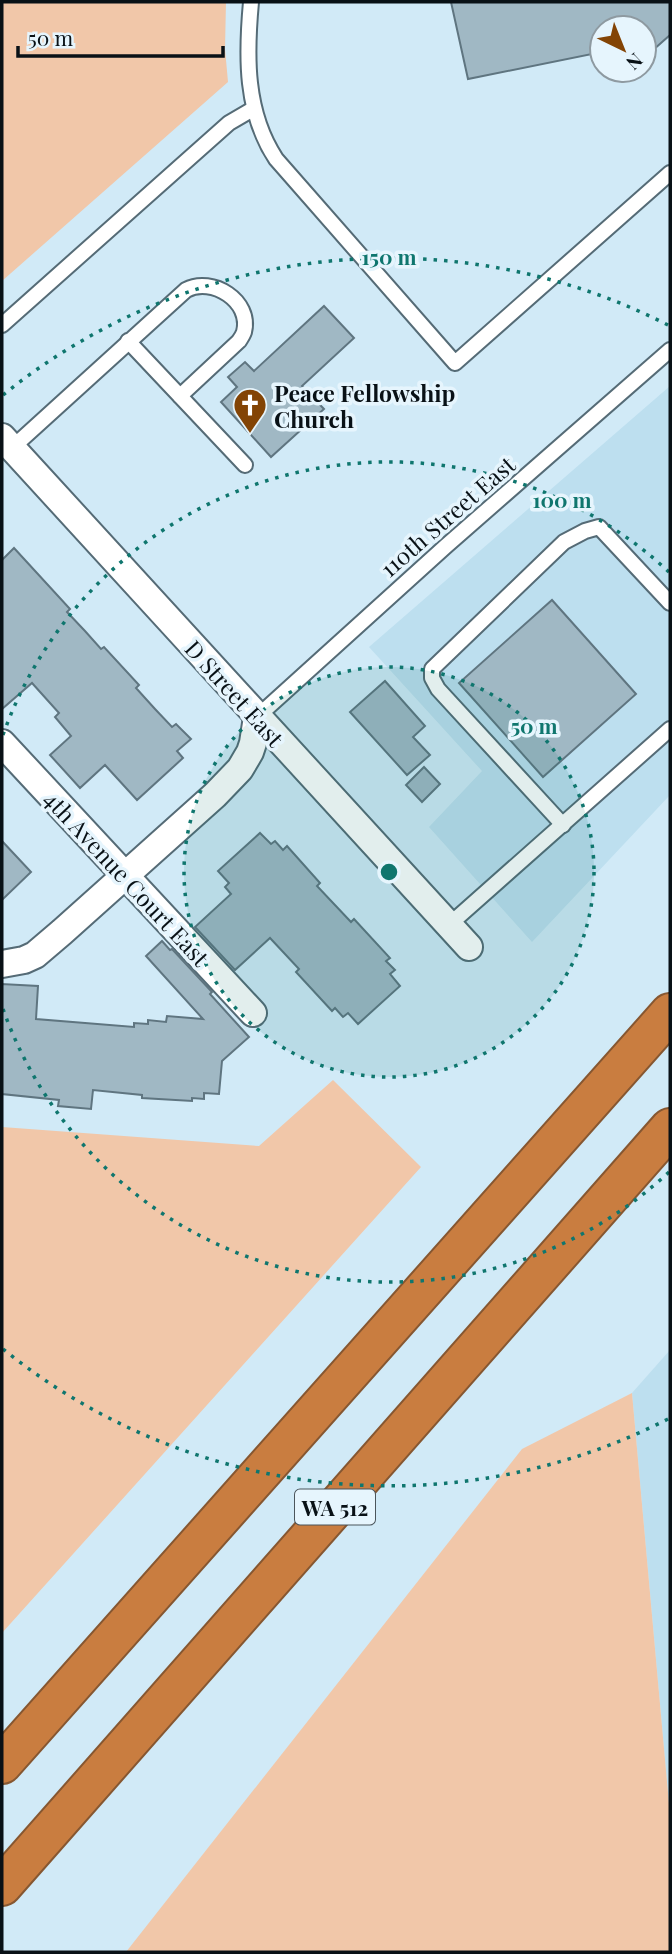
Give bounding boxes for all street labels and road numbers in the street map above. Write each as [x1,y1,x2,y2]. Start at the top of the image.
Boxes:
street label: 110th Street East [373,448,522,583]
street label: D Street East [179,633,292,754]
street label: 4th Avenue Court East [38,784,217,973]
road number: WA 512 [295,1490,375,1524]

